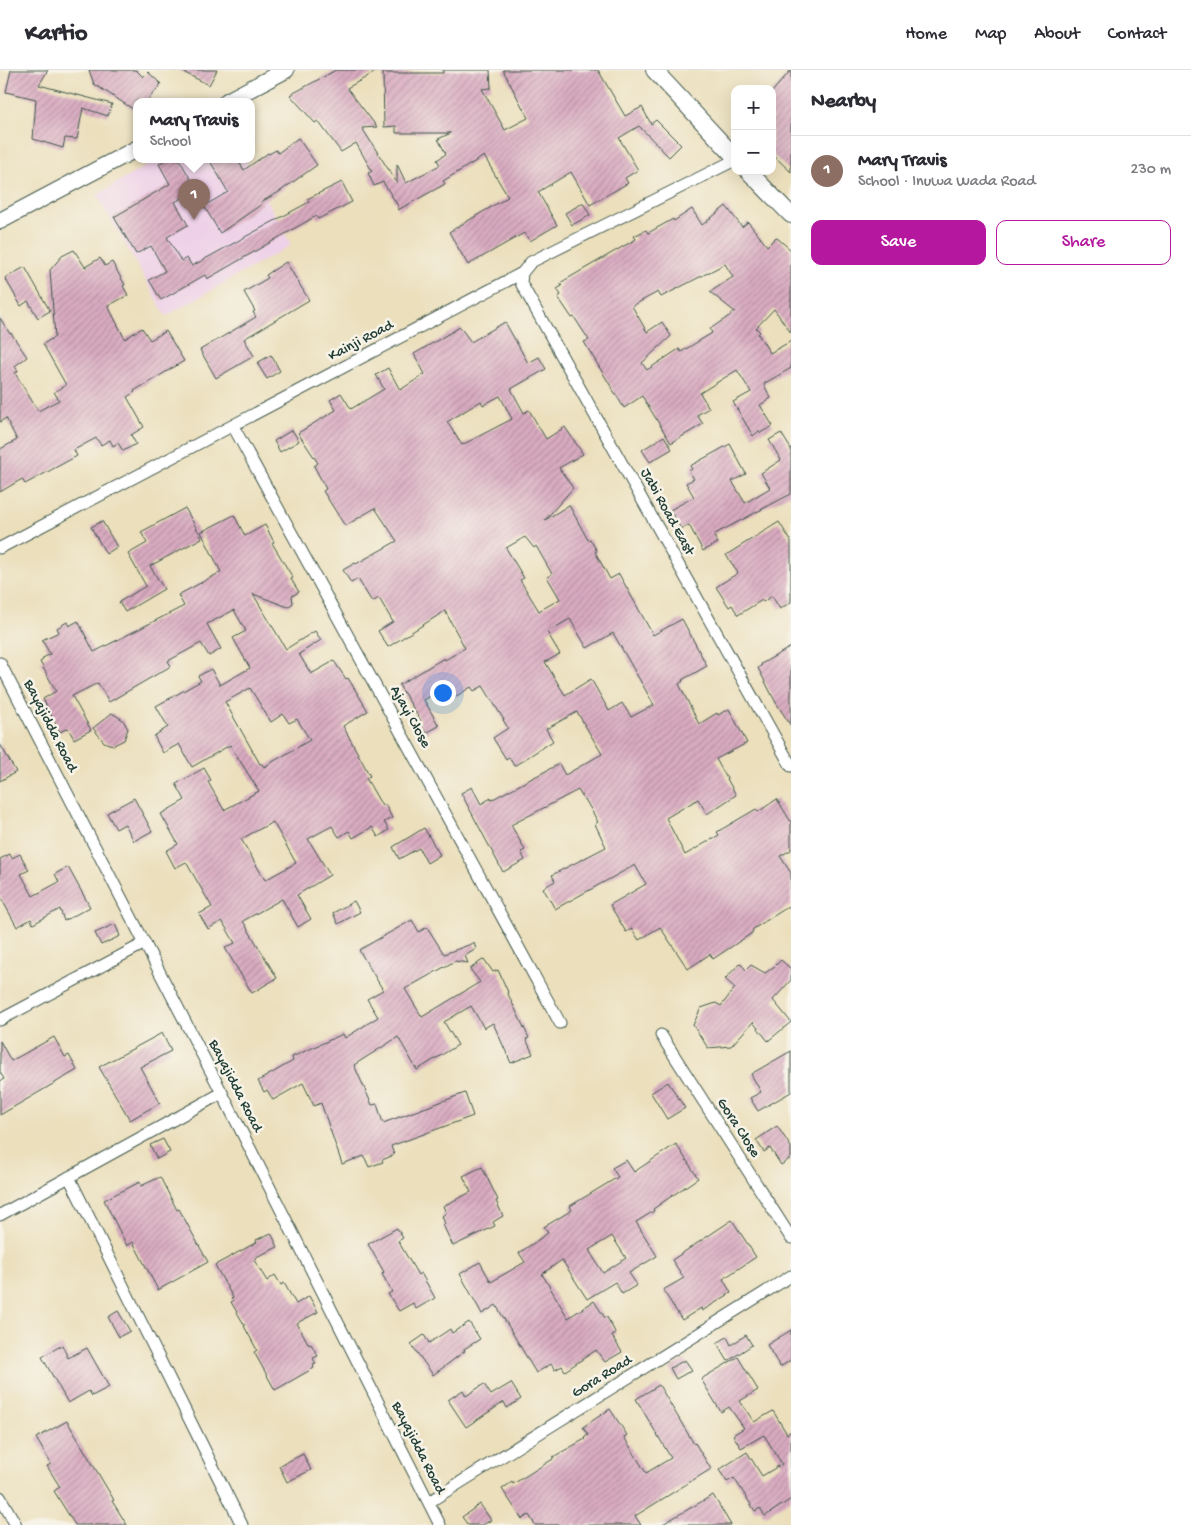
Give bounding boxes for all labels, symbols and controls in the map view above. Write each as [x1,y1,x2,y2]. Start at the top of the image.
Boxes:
text: Kartio [25,20,88,49]
text: Home [905,24,947,45]
text: Map [975,24,1006,45]
text: About [1034,24,1080,45]
text: Contact [1108,24,1166,45]
map controls [731,85,776,175]
button: + [731,85,776,130]
text: Nearby [811,90,876,115]
popup [133,98,255,163]
text: Mary Travis [150,110,238,133]
button: − [731,130,776,175]
text: School [150,133,191,152]
text: Mary Travis [858,150,946,173]
text: 1 [824,161,830,180]
text: 230 m [1131,161,1171,180]
text: School · Inuwa Wada Road [858,173,1036,192]
pin: 1 [178,179,210,220]
button: Save [811,220,986,265]
button: Share [996,220,1171,265]
street label: Kainji Road [325,316,398,366]
street label: Jabi Road East [636,465,699,560]
street label: Bayajidda Road [18,676,82,776]
your location [430,680,456,706]
street label: Ajayi Close [386,683,435,751]
street label: Bayajidda Road [203,1036,267,1136]
street label: Gora Close [712,1095,764,1161]
street label: Gora Road [569,1351,636,1402]
street label: Bayajidda Road [386,1398,450,1498]

